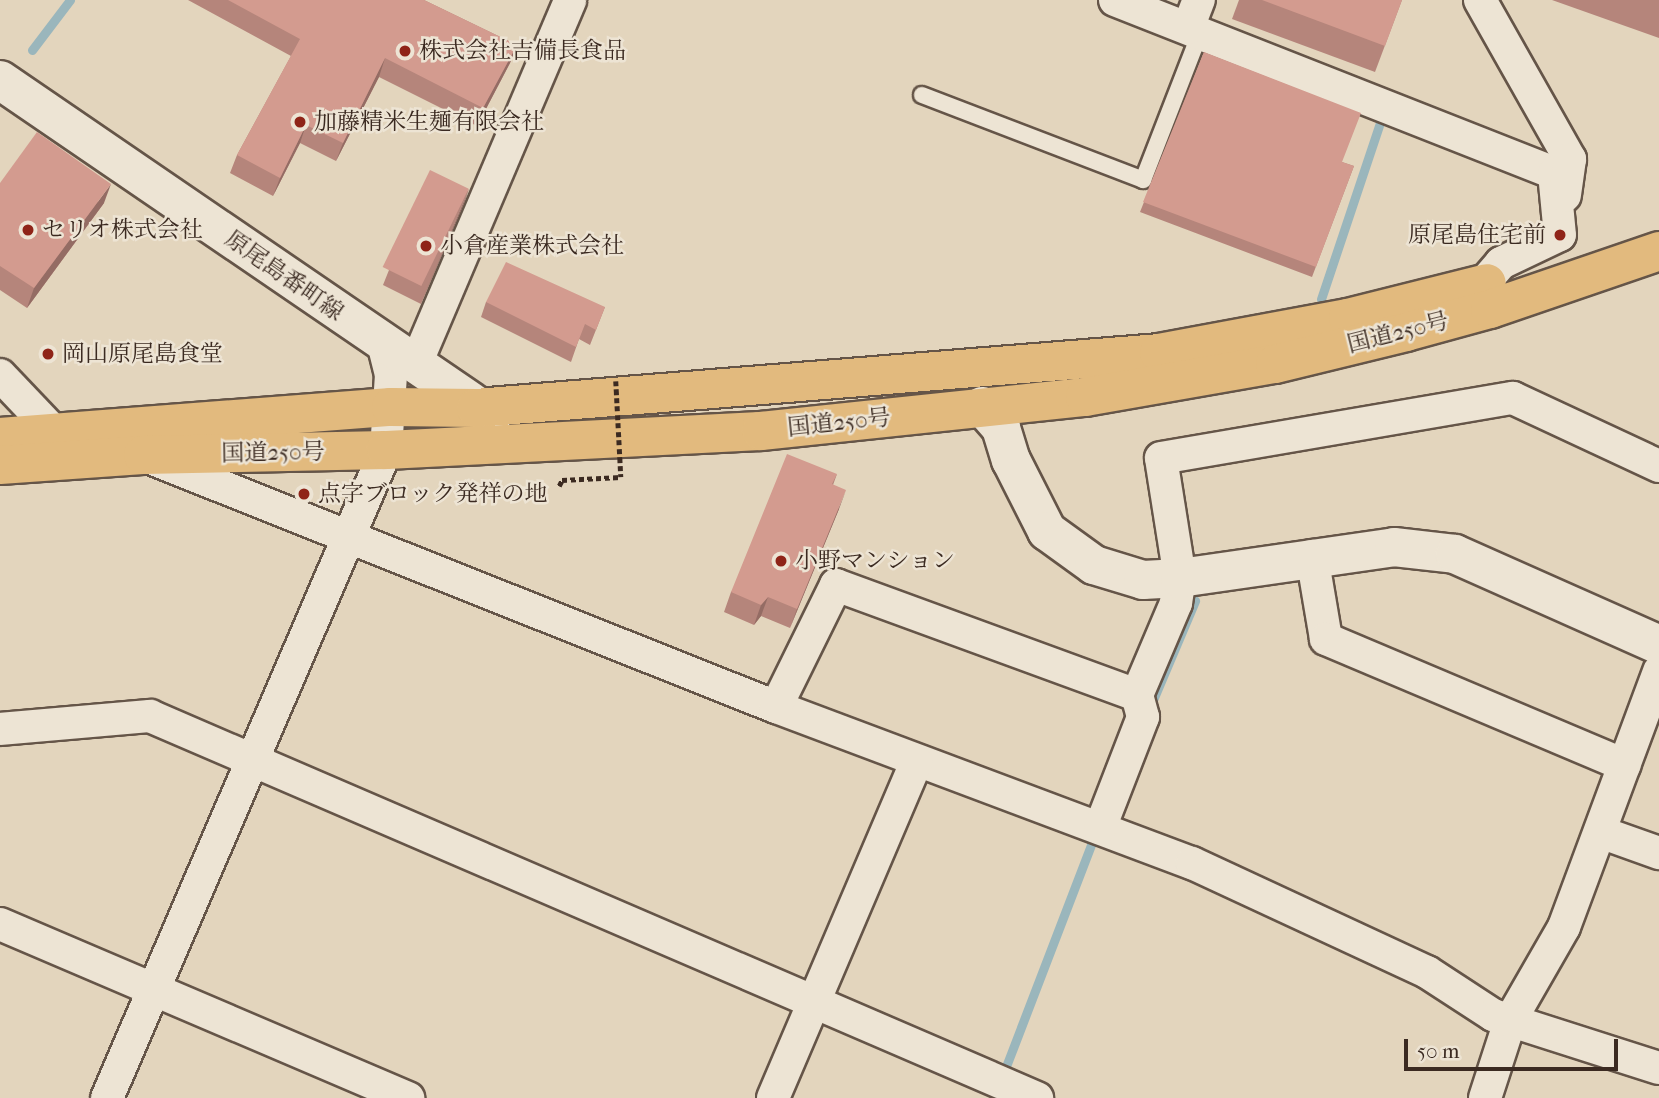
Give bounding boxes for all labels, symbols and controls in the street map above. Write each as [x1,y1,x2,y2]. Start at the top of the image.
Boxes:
place label: 株式会社吉備長食品 [419,37,626,65]
marker: 株式会社吉備長食品 [397,43,413,59]
place label: 加藤精米生麺有限会社 [314,108,544,136]
marker: 加藤精米生麺有限会社 [292,114,308,130]
place label: セリオ株式会社 [42,216,203,244]
place label: 原尾島住宅前 [1408,221,1546,249]
marker: セリオ株式会社 [20,222,36,238]
street label: 原尾島番町線 [220,225,348,327]
marker: 原尾島住宅前 [1552,227,1568,243]
place label: 小倉産業株式会社 [440,232,624,260]
marker: 小倉産業株式会社 [418,238,434,254]
street label: 国道250号 [1345,307,1451,359]
place label: 岡山原尾島食堂 [62,340,223,368]
marker: 岡山原尾島食堂 [40,346,56,362]
street label: 国道250号 [786,404,892,442]
street label: 国道250号 [221,438,325,468]
place label: 点字ブロック発祥の地 [318,480,548,508]
marker: 点字ブロック発祥の地 [296,486,312,502]
place label: 小野マンション [795,547,956,575]
marker: 小野マンション [773,553,789,569]
scale bar [1407,1024,1620,1068]
text: 50 m [1417,1039,1460,1063]

